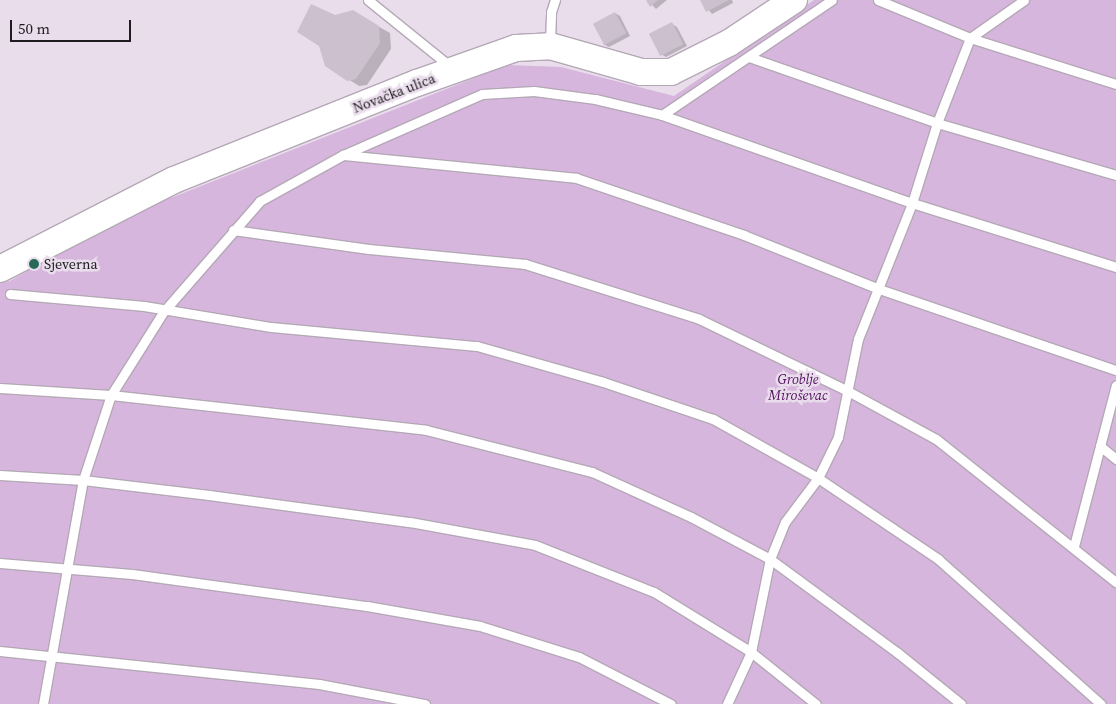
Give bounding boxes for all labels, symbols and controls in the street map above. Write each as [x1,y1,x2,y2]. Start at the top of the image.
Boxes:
scale bar [12,10,134,42]
text: 50 m [18,18,50,39]
street label: Novačka ulica [350,70,438,116]
place label: Sjeverna [44,256,98,272]
marker: Sjeverna [28,258,40,270]
park label: Groblje Miroševac [768,371,828,404]

